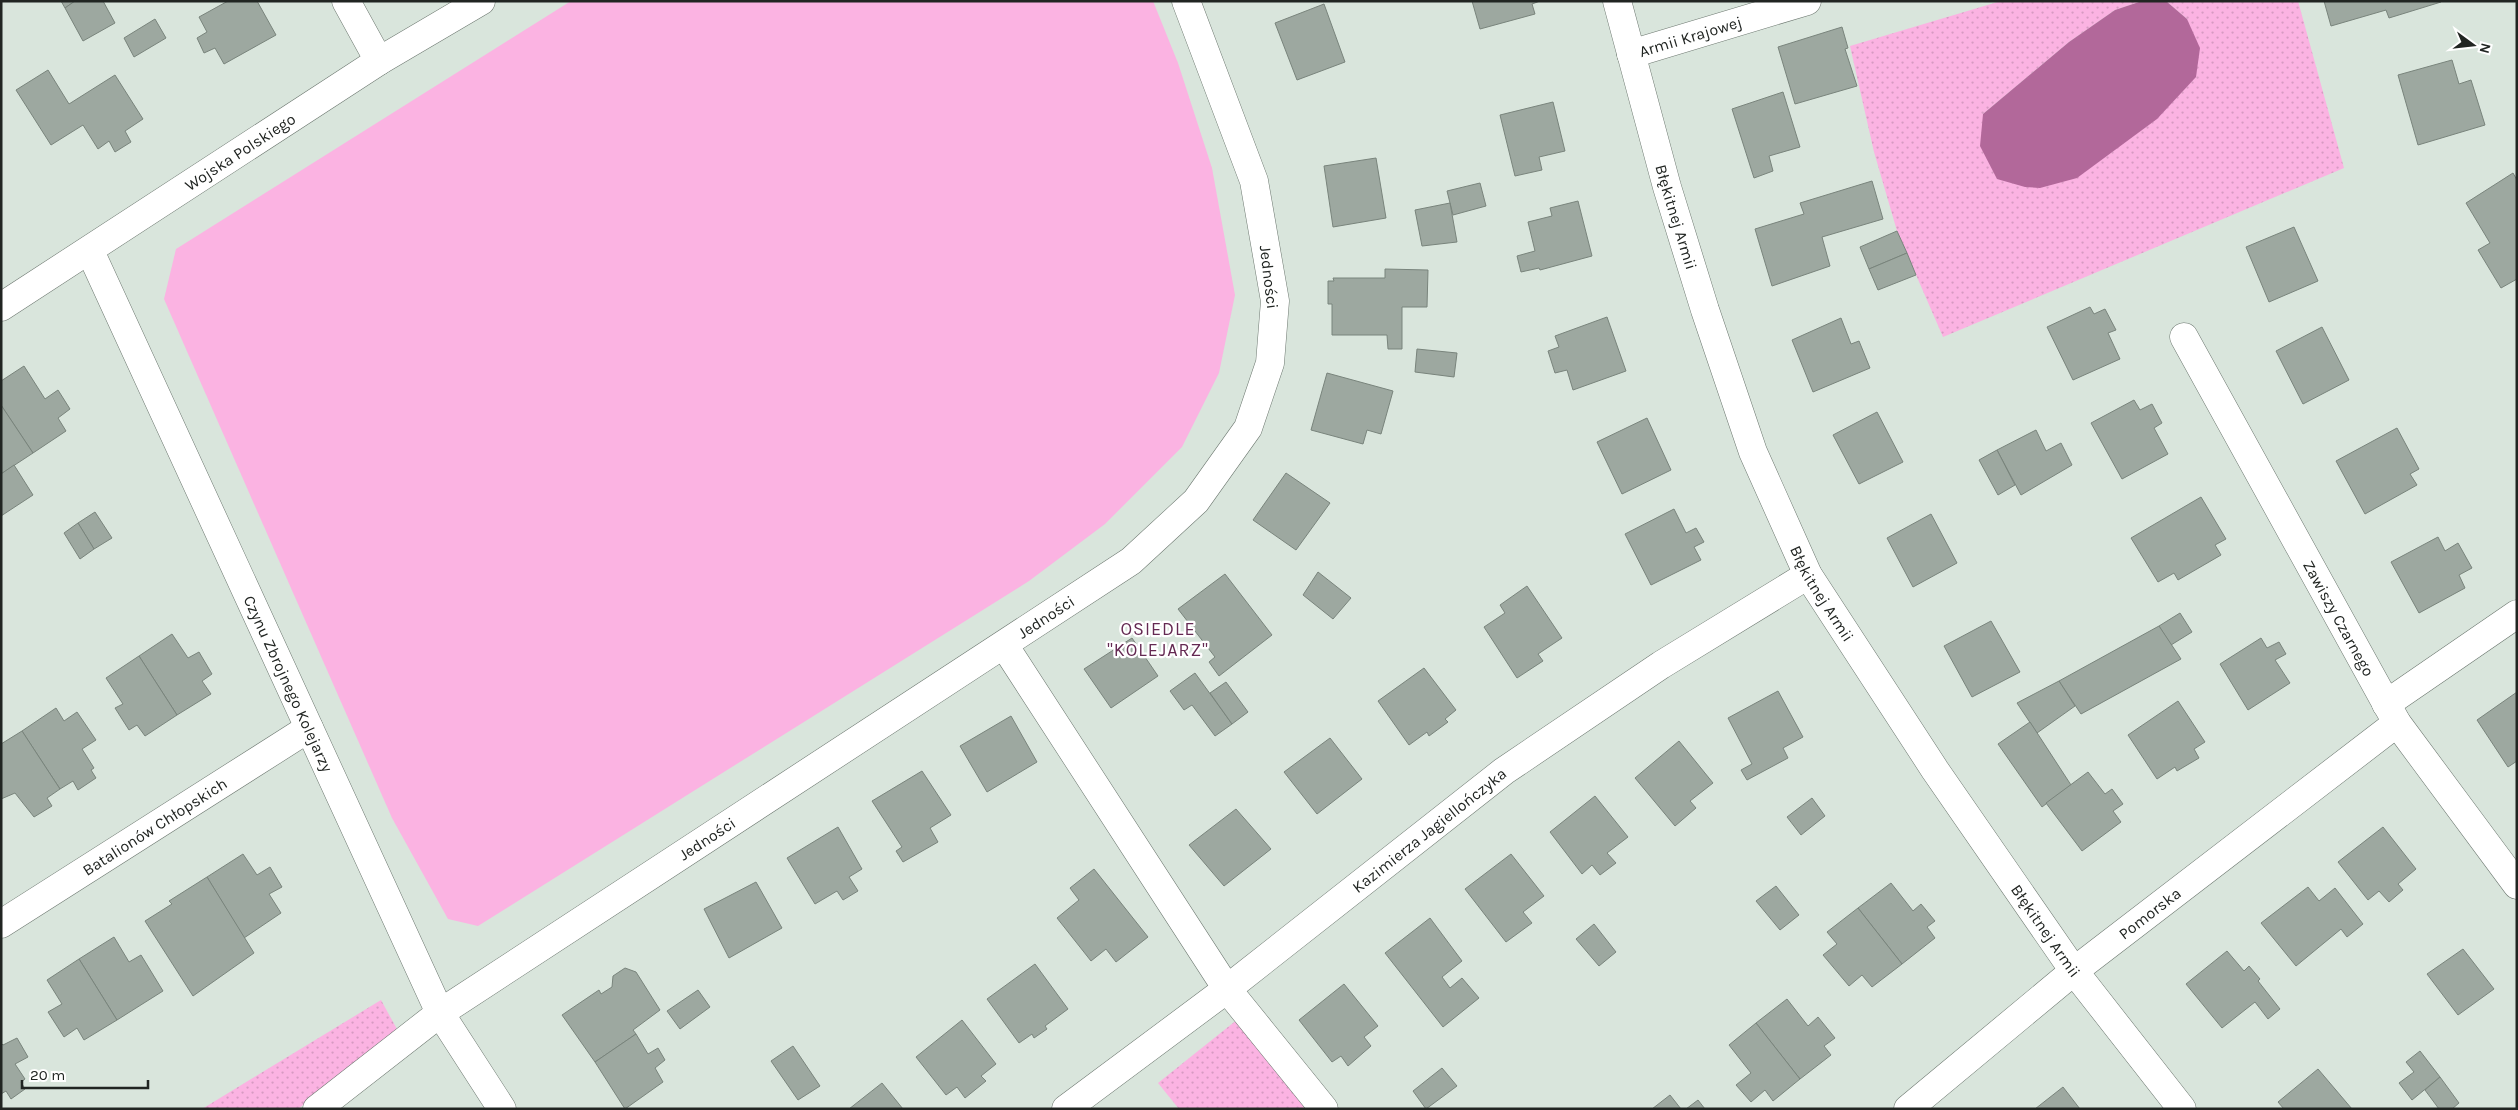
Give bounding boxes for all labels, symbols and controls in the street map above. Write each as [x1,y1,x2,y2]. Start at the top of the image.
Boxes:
street label: Armii Krajowej [1637,12,1744,61]
north arrow [2448,20,2498,70]
text: N [2476,41,2495,55]
street label: Wojska Polskiego [181,109,299,194]
street label: Błękitnej Armii [1652,162,1701,272]
street label: Jedności [1256,244,1282,310]
street label: Błękitnej Armii [1787,543,1858,645]
street label: Zawiszy Czarnego [2299,557,2379,679]
street label: Jedności [1014,591,1078,642]
street label: Czynu Zbrojnego Kolejarzy [240,592,338,775]
district label: OSIEDLE "KOLEJARZ" [1107,618,1209,661]
street label: Kazimierza Jagiellończyka [1348,763,1510,896]
street label: Batalionów Chłopskich [79,773,230,879]
street label: Jedności [675,813,739,864]
street label: Błękitnej Armii [2007,881,2085,981]
street label: Pomorska [2115,883,2184,943]
scale bar [22,1058,149,1090]
text: 20 m [30,1066,65,1084]

